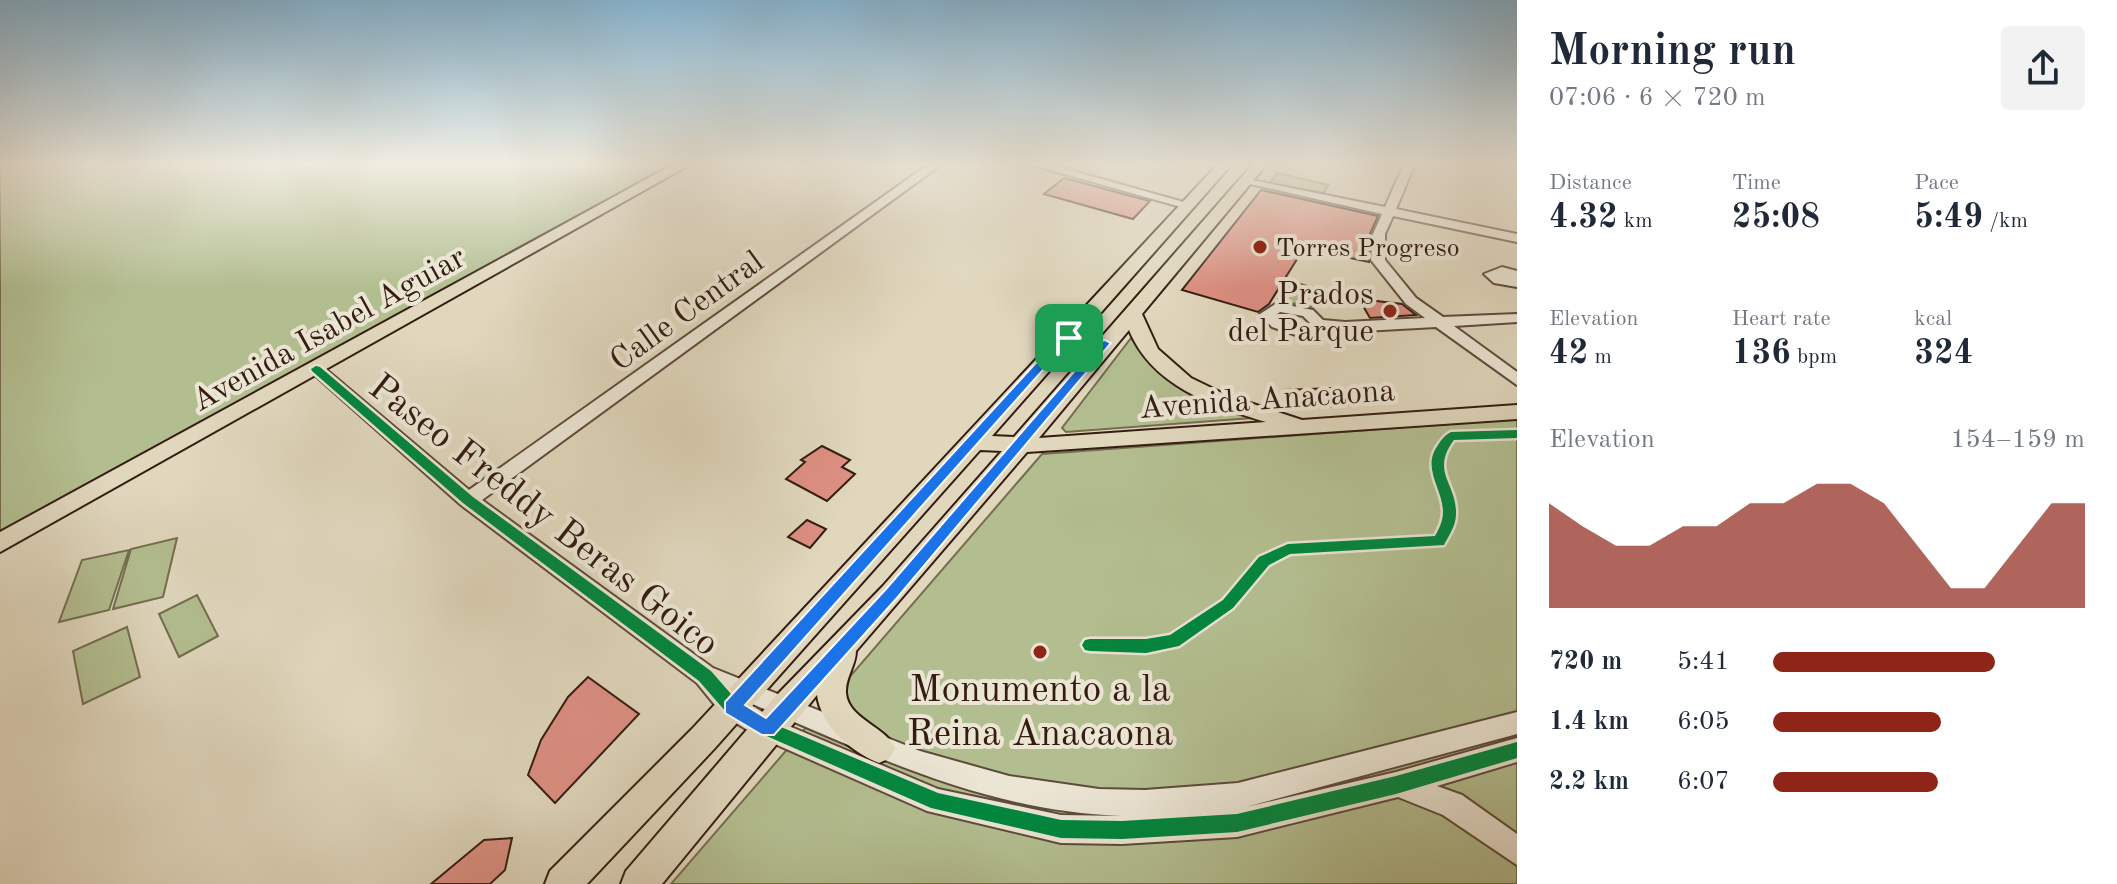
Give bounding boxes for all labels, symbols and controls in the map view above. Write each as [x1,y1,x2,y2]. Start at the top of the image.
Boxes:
button: share [2001,26,2085,110]
text: Morning run [1549,30,1796,74]
text: 07:06 · 6 × 720 m [1549,85,1766,111]
text: Distance [1549,172,1632,194]
text: Time [1732,172,1781,194]
text: Pace [1914,172,1959,194]
text: 4.32 [1549,201,1618,235]
text: 25:08 [1732,201,1820,235]
text: 5:49 [1914,201,1983,235]
text: km [1618,210,1653,232]
text: /km [1983,210,2028,232]
place label: Torres Progreso [1276,236,1460,262]
marker: Torres Progreso [1251,238,1269,256]
street label: Avenida Isabel Aguiar [187,242,472,419]
street label: Calle Central [605,246,770,378]
place label: Prados del Parque [1228,280,1374,349]
marker: Prados del Parque [1381,302,1399,320]
pin [1035,304,1103,372]
text: Elevation [1549,308,1639,330]
text: Heart rate [1732,308,1831,330]
text: kcal [1914,308,1952,330]
icon: arrive [1047,316,1091,360]
text: 42 [1549,337,1588,371]
text: 136 [1732,337,1791,371]
text: 324 [1914,337,1974,371]
text: m [1588,346,1612,368]
text: bpm [1791,346,1837,368]
street label: Paseo Freddy Beras Goico [361,368,725,665]
street label: Avenida Anacaona [1138,376,1396,426]
text: Elevation [1549,427,1655,453]
text: 154–159 m [1950,427,2085,453]
marker: Monumento a la Reina Anacaona [1031,643,1049,661]
text: 720 m [1549,649,1622,675]
text: 5:41 [1677,649,1730,675]
place label: Monumento a la Reina Anacaona [907,672,1174,754]
text: 1.4 km [1549,709,1629,735]
text: 6:05 [1677,709,1730,735]
text: 2.2 km [1549,769,1629,795]
text: 6:07 [1677,769,1730,795]

